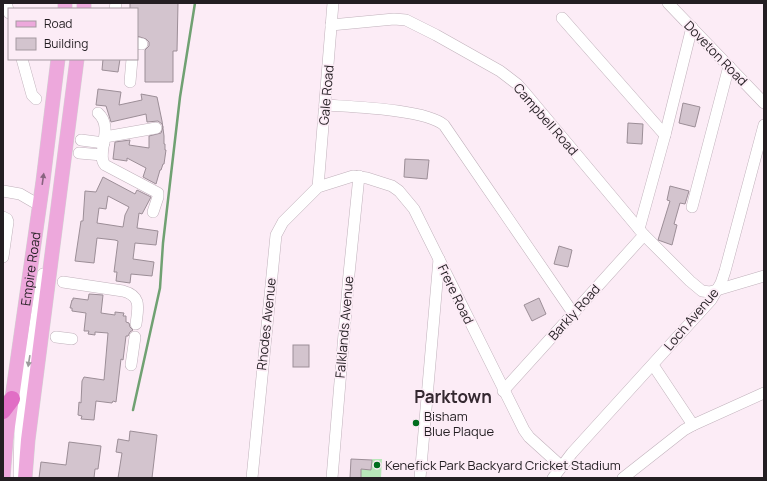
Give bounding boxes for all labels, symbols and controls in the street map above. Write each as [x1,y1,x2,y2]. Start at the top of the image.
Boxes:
legend [8,8,138,60]
text: Road [44,15,72,32]
street label: Doveton Road [680,17,752,89]
text: Building [44,35,88,52]
street label: Gale Road [314,64,338,126]
street label: Campbell Road [510,79,582,159]
one-way arrow [40,173,46,185]
street label: Empire Road [16,231,45,307]
street label: Frere Road [434,261,478,327]
street label: Falklands Avenue [331,275,357,379]
street label: Rhodes Avenue [252,276,280,371]
street label: Barkly Road [544,280,604,344]
street label: Loch Avenue [660,284,723,354]
one-way arrow [25,355,31,367]
district label: Parktown [414,385,492,408]
place label: Bisham Blue Plaque [424,407,494,440]
marker: Bisham Blue Plaque [411,418,421,428]
place label: Kenefick Park Backyard Cricket Stadium [385,456,621,474]
marker: Kenefick Park Backyard Cricket Stadium [372,460,382,470]

